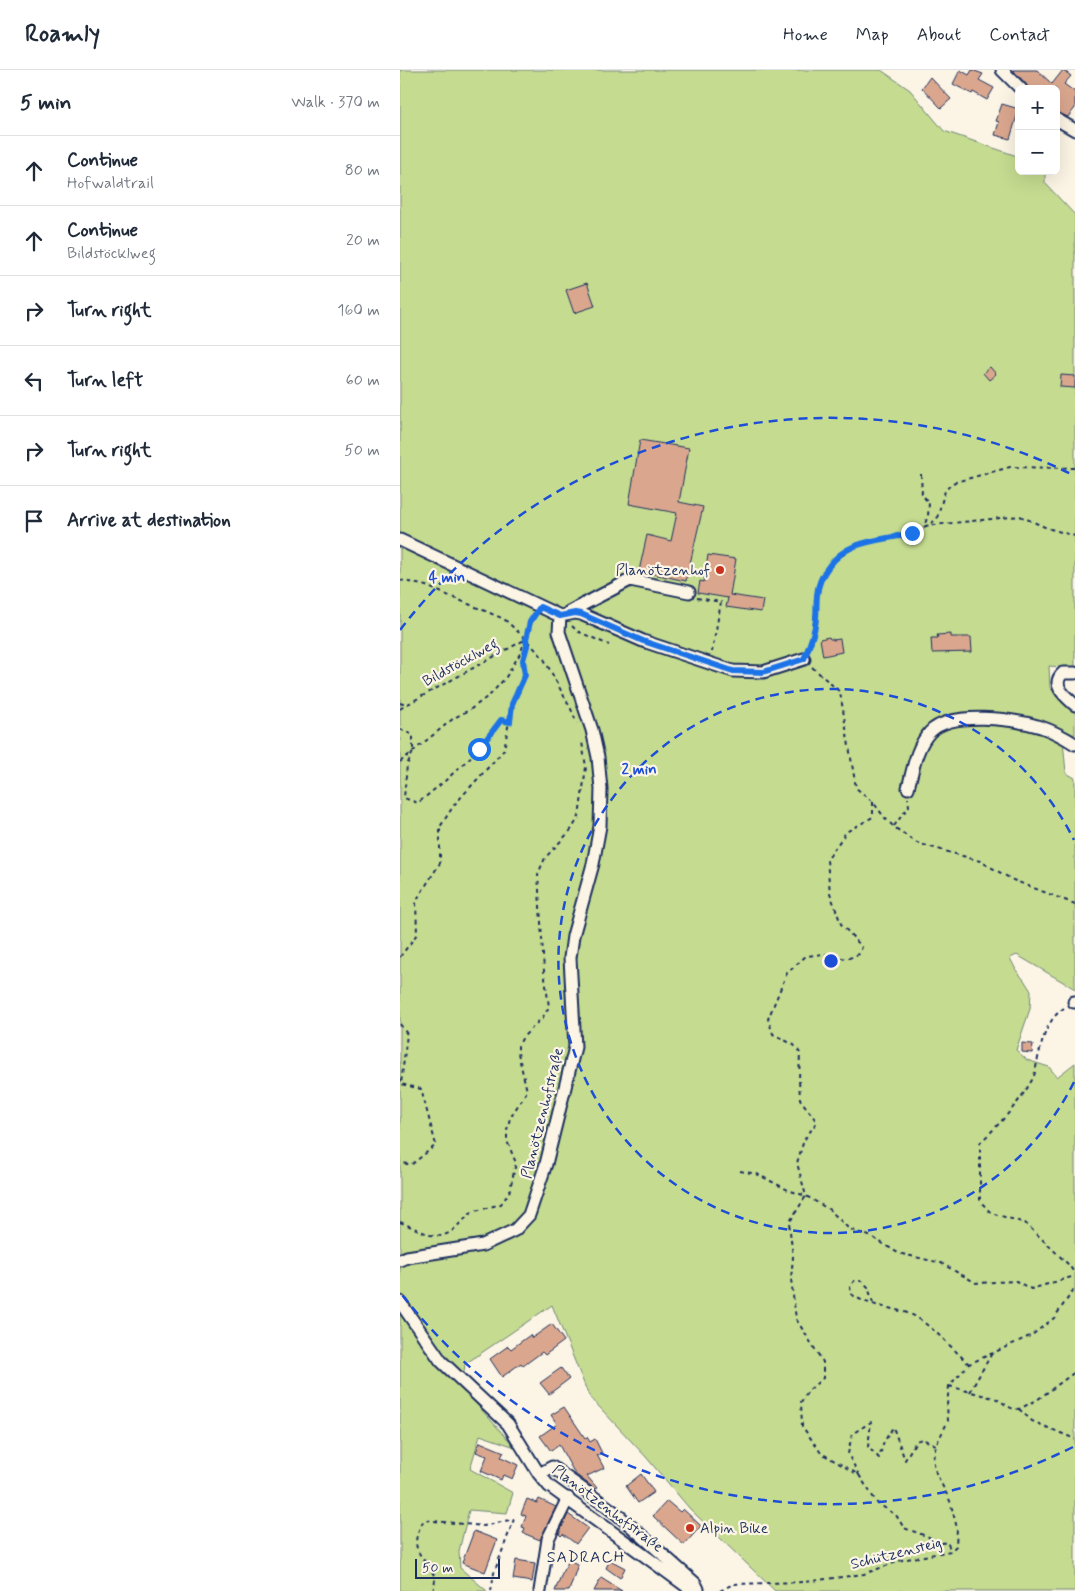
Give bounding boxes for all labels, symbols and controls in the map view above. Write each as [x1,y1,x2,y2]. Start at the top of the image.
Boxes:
text: Roamly [25,19,100,50]
text: Home [783,23,828,47]
text: Map [856,23,889,47]
text: About [917,23,961,47]
text: Contact [989,23,1050,47]
map controls [1015,85,1060,175]
button: + [1015,85,1060,130]
text: 5 min [20,89,72,117]
text: Walk · 370 m [291,92,380,113]
button: − [1015,130,1060,175]
text: Continue [67,148,138,173]
icon: ahead [20,157,48,185]
text: 80 m [345,160,380,181]
text: Hofwaldtrail [67,173,154,194]
text: Continue [67,218,138,243]
icon: ahead [20,227,48,255]
text: 20 m [346,230,380,251]
text: Bildstöcklweg [67,243,156,264]
icon: right [20,297,48,325]
text: Turn right [67,298,151,323]
text: 160 m [337,300,380,321]
icon: left [20,367,48,395]
text: Turn left [67,368,143,393]
text: 60 m [346,370,380,391]
icon: right [20,437,48,465]
text: Turn right [67,438,151,463]
text: 50 m [344,440,380,461]
icon: arrive [20,507,48,535]
text: Arrive at destination [67,508,231,533]
route end [901,522,924,545]
place label: Planötzenhof [616,561,710,581]
marker: Planötzenhof [714,564,726,576]
text: 4 min [429,568,465,588]
street label: Bildstöcklweg [419,634,502,693]
route start [468,738,491,761]
text: 2 min [621,760,657,780]
centre of rings [822,952,840,970]
street label: Planötzenhofstraße [517,1046,569,1181]
street label: Planötzenhofstraße [548,1460,667,1557]
place label: Alpin Bike [700,1519,768,1539]
marker: Alpin Bike [684,1522,696,1534]
street label: Schützensteig [849,1533,944,1575]
district label: SADRACH [547,1547,625,1568]
scale bar [415,1556,500,1579]
text: 50 m [422,1559,453,1577]

